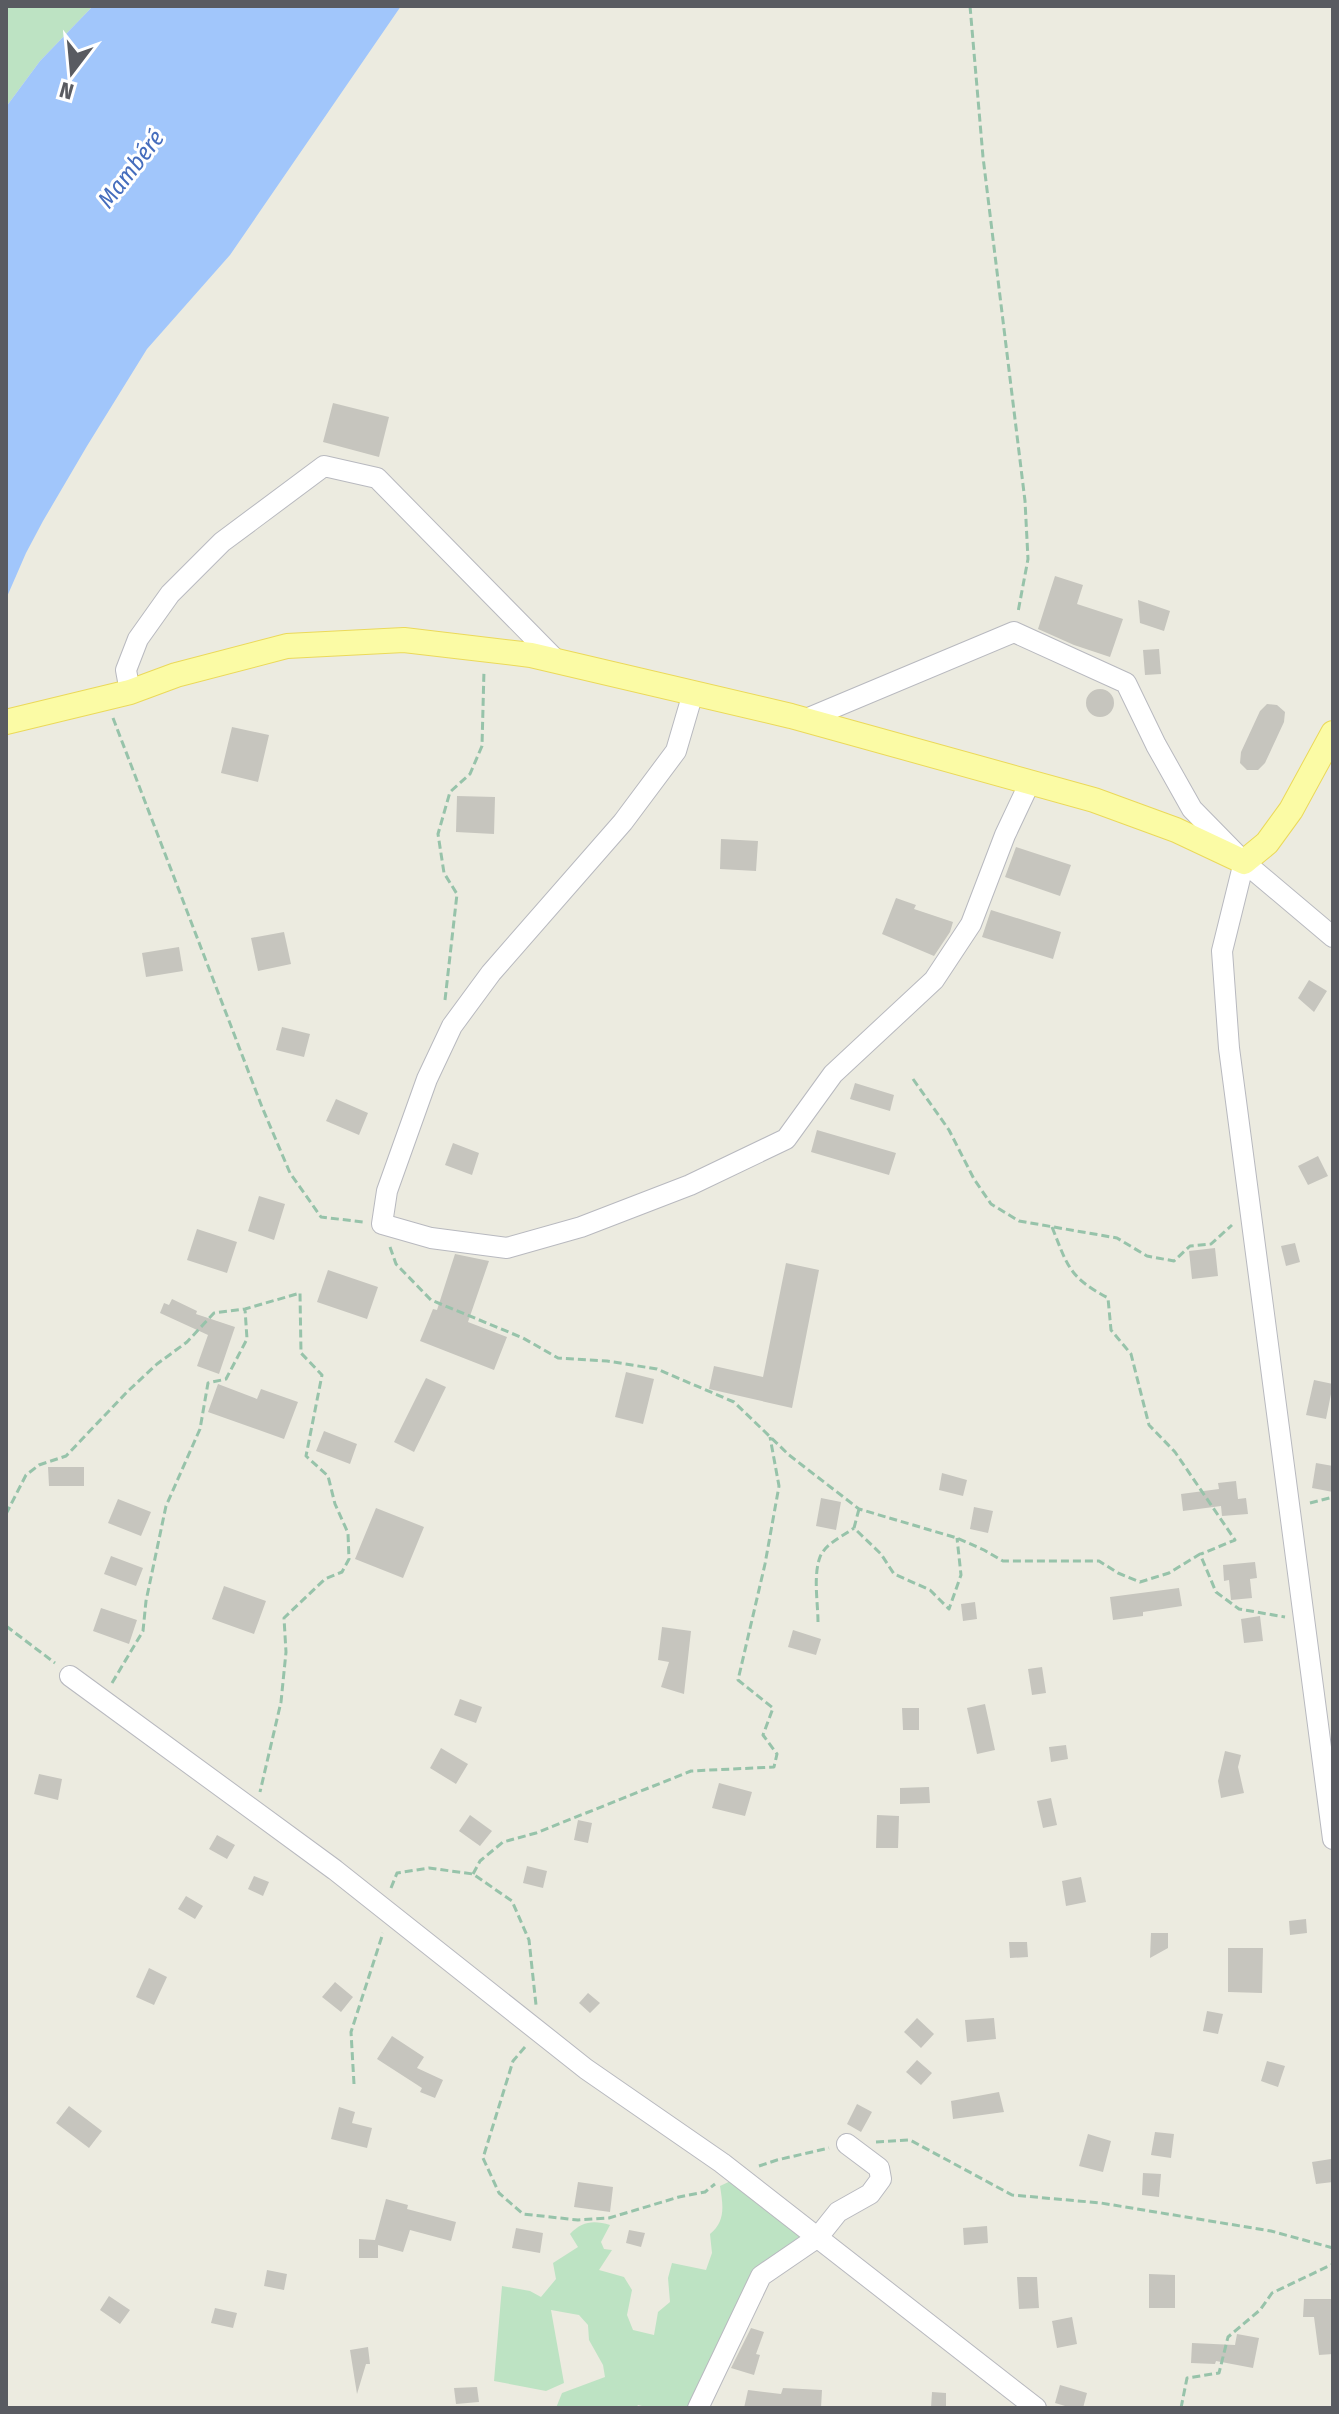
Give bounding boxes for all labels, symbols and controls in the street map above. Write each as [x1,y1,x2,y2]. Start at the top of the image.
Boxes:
north arrow [32,32,112,112]
text: N [57,76,77,106]
water label: Mambéré [92,125,170,213]

